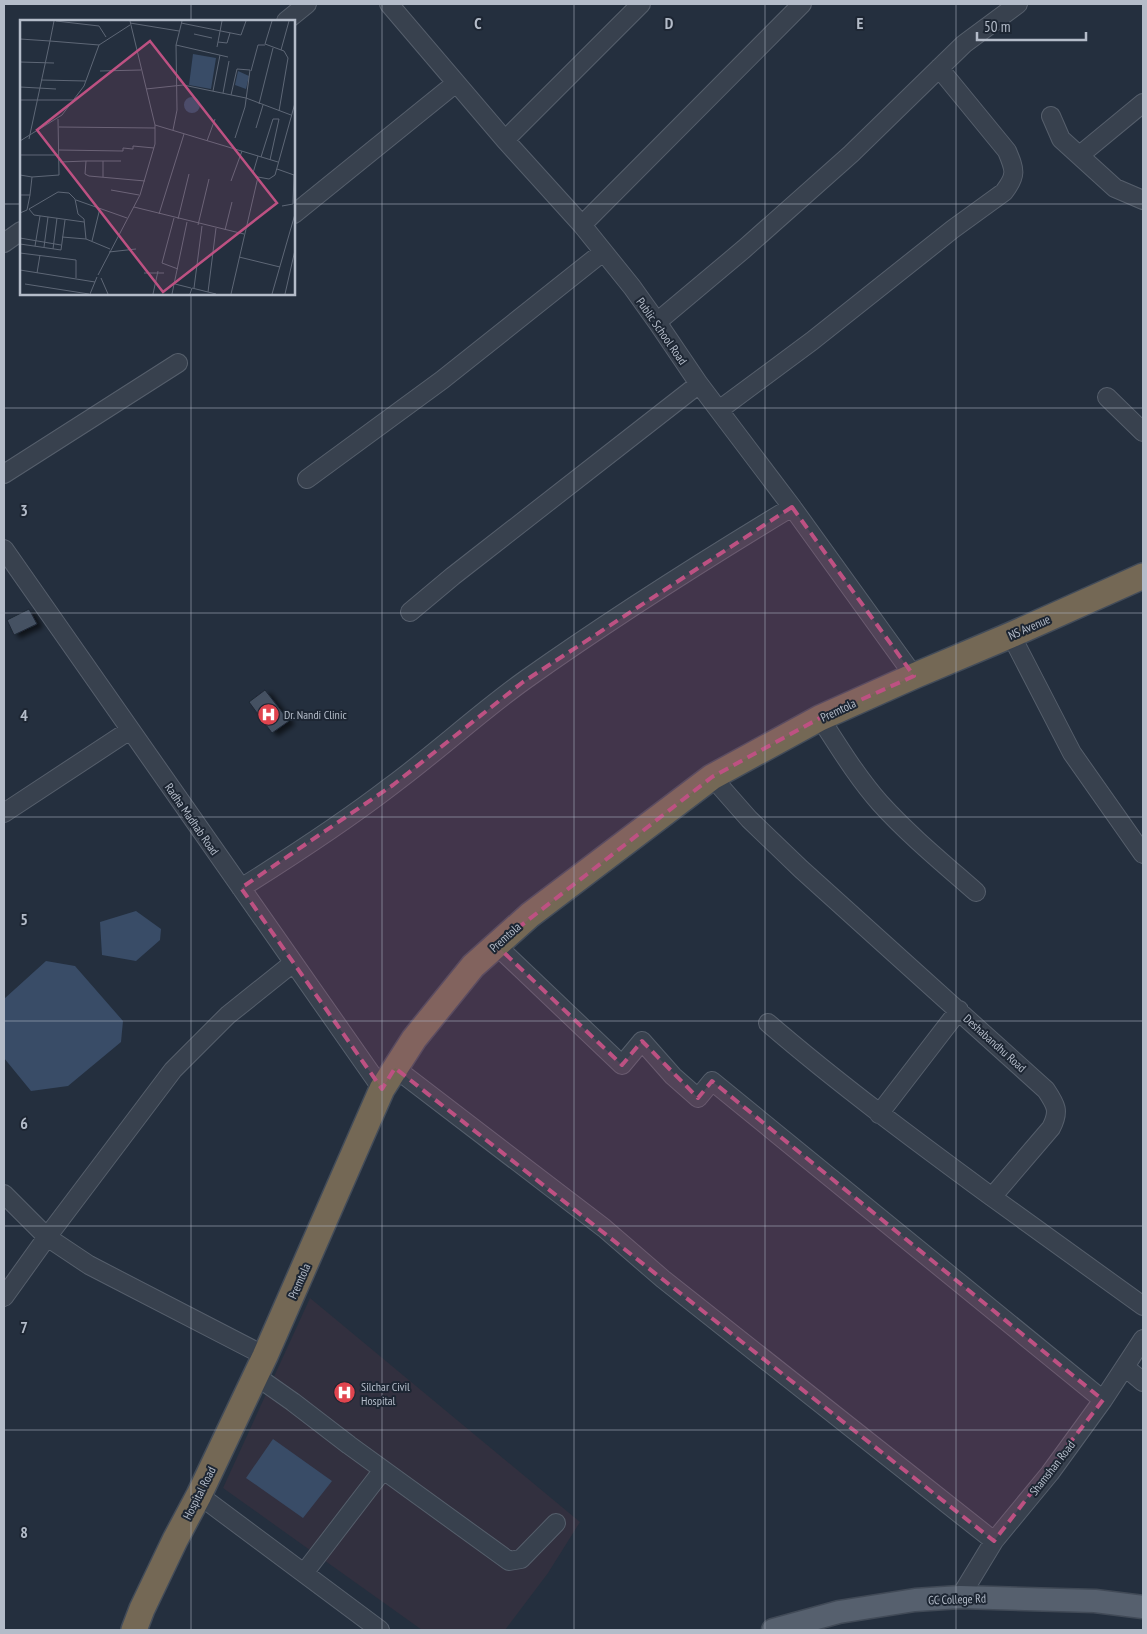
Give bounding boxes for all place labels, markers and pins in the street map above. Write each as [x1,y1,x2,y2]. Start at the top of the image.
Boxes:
hospital icon: Dr. Nandi Clinic [256,702,280,726]
place label: Dr. Nandi Clinic [284,707,347,722]
place label: Silchar Civil Hospital [361,1379,410,1408]
hospital icon: Silchar Civil Hospital [333,1381,357,1405]

